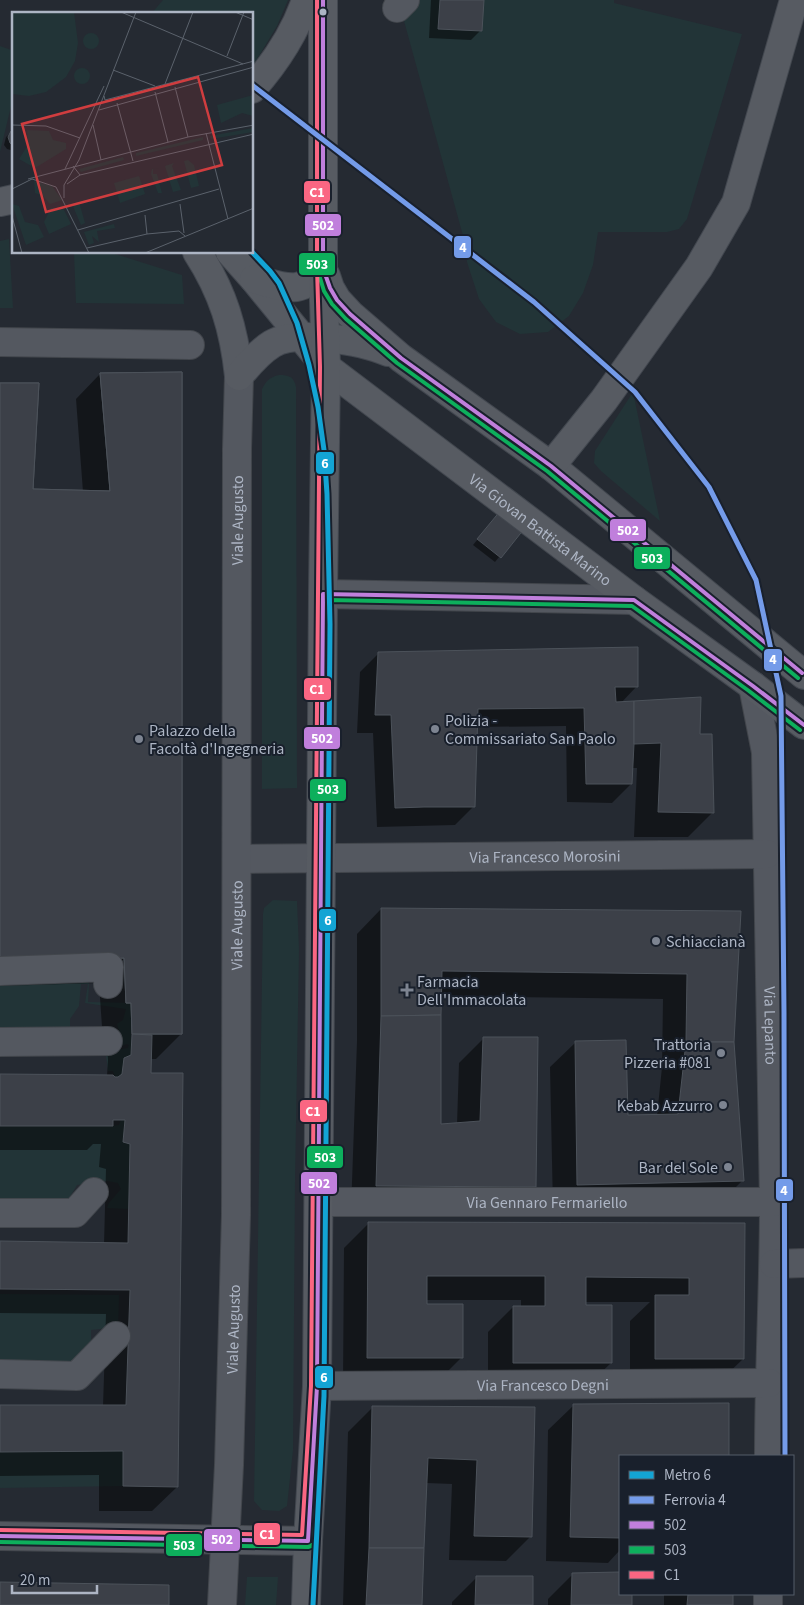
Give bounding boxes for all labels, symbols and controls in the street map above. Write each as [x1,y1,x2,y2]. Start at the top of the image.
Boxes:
unlabelled marker [318,7,328,17]
inset map [12,12,254,254]
line badge: C1 [303,180,331,204]
text: C1 [309,183,325,203]
line badge: 502 [304,213,342,237]
text: 502 [312,216,334,236]
line badge: 4 [453,235,472,259]
text: 4 [459,238,467,258]
line badge: 503 [298,252,336,276]
text: 503 [306,255,328,275]
line badge: 6 [315,451,335,475]
text: 6 [321,454,329,474]
street label: Via Giovan Battista Marino [464,469,616,592]
street label: Viale Augusto [227,475,249,565]
line badge: 502 [609,518,647,542]
text: 502 [617,521,639,541]
line badge: 503 [633,546,671,570]
text: 503 [641,549,663,569]
line badge: 4 [763,648,783,672]
text: 4 [769,650,777,670]
line badge: C1 [303,677,332,701]
text: C1 [309,680,325,700]
place label: Polizia - Commissariato San Paolo [445,710,616,750]
place label: Palazzo della Facoltà d'Ingegneria [149,720,284,760]
marker: Polizia - Commissariato San Paolo [429,723,441,735]
line badge: 502 [303,726,341,750]
text: 502 [311,729,333,749]
marker: Palazzo della Facoltà d'Ingegneria [133,733,145,745]
line badge: 503 [309,778,347,802]
text: 503 [317,780,339,800]
street label: Via Francesco Morosini [469,845,621,869]
street label: Viale Augusto [226,880,248,970]
line badge: 6 [318,908,337,932]
text: 6 [324,911,332,931]
place label: Schiaccianà [666,931,746,953]
marker: Schiaccianà [650,935,662,947]
place label: Farmacia Dell'Immacolata [417,971,526,1011]
marker: Farmacia Dell'Immacolata [401,984,413,996]
street label: Via Lepanto [758,986,782,1065]
place label: Trattoria Pizzeria #081 [624,1034,711,1074]
marker: Trattoria Pizzeria #081 [715,1047,727,1059]
place label: Kebab Azzurro [617,1095,713,1117]
line badge: C1 [299,1099,328,1123]
marker: Kebab Azzurro [717,1099,729,1111]
text: C1 [305,1102,321,1122]
line badge: 503 [306,1145,344,1169]
text: 503 [314,1148,336,1168]
place label: Bar del Sole [638,1157,718,1179]
marker: Bar del Sole [722,1161,734,1173]
line badge: 502 [300,1171,338,1195]
text: 502 [308,1174,330,1194]
line badge: 4 [775,1178,794,1202]
text: 4 [780,1181,788,1201]
street label: Via Gennaro Fermariello [466,1192,628,1214]
street label: Viale Augusto [222,1284,246,1374]
line badge: 6 [314,1365,334,1389]
text: 6 [320,1368,328,1388]
street label: Via Francesco Degni [477,1374,609,1397]
legend [619,1455,794,1595]
text: Metro 6 [664,1465,711,1486]
text: Ferrovia 4 [664,1490,726,1511]
text: 502 [664,1515,686,1536]
line badge: C1 [253,1522,281,1546]
text: C1 [259,1525,275,1545]
line badge: 502 [203,1528,241,1552]
text: 502 [211,1530,233,1550]
line badge: 503 [165,1533,203,1557]
text: 503 [173,1536,195,1556]
text: 503 [664,1540,686,1561]
scale bar [12,1562,98,1594]
text: C1 [664,1565,680,1586]
text: 20 m [20,1570,50,1591]

